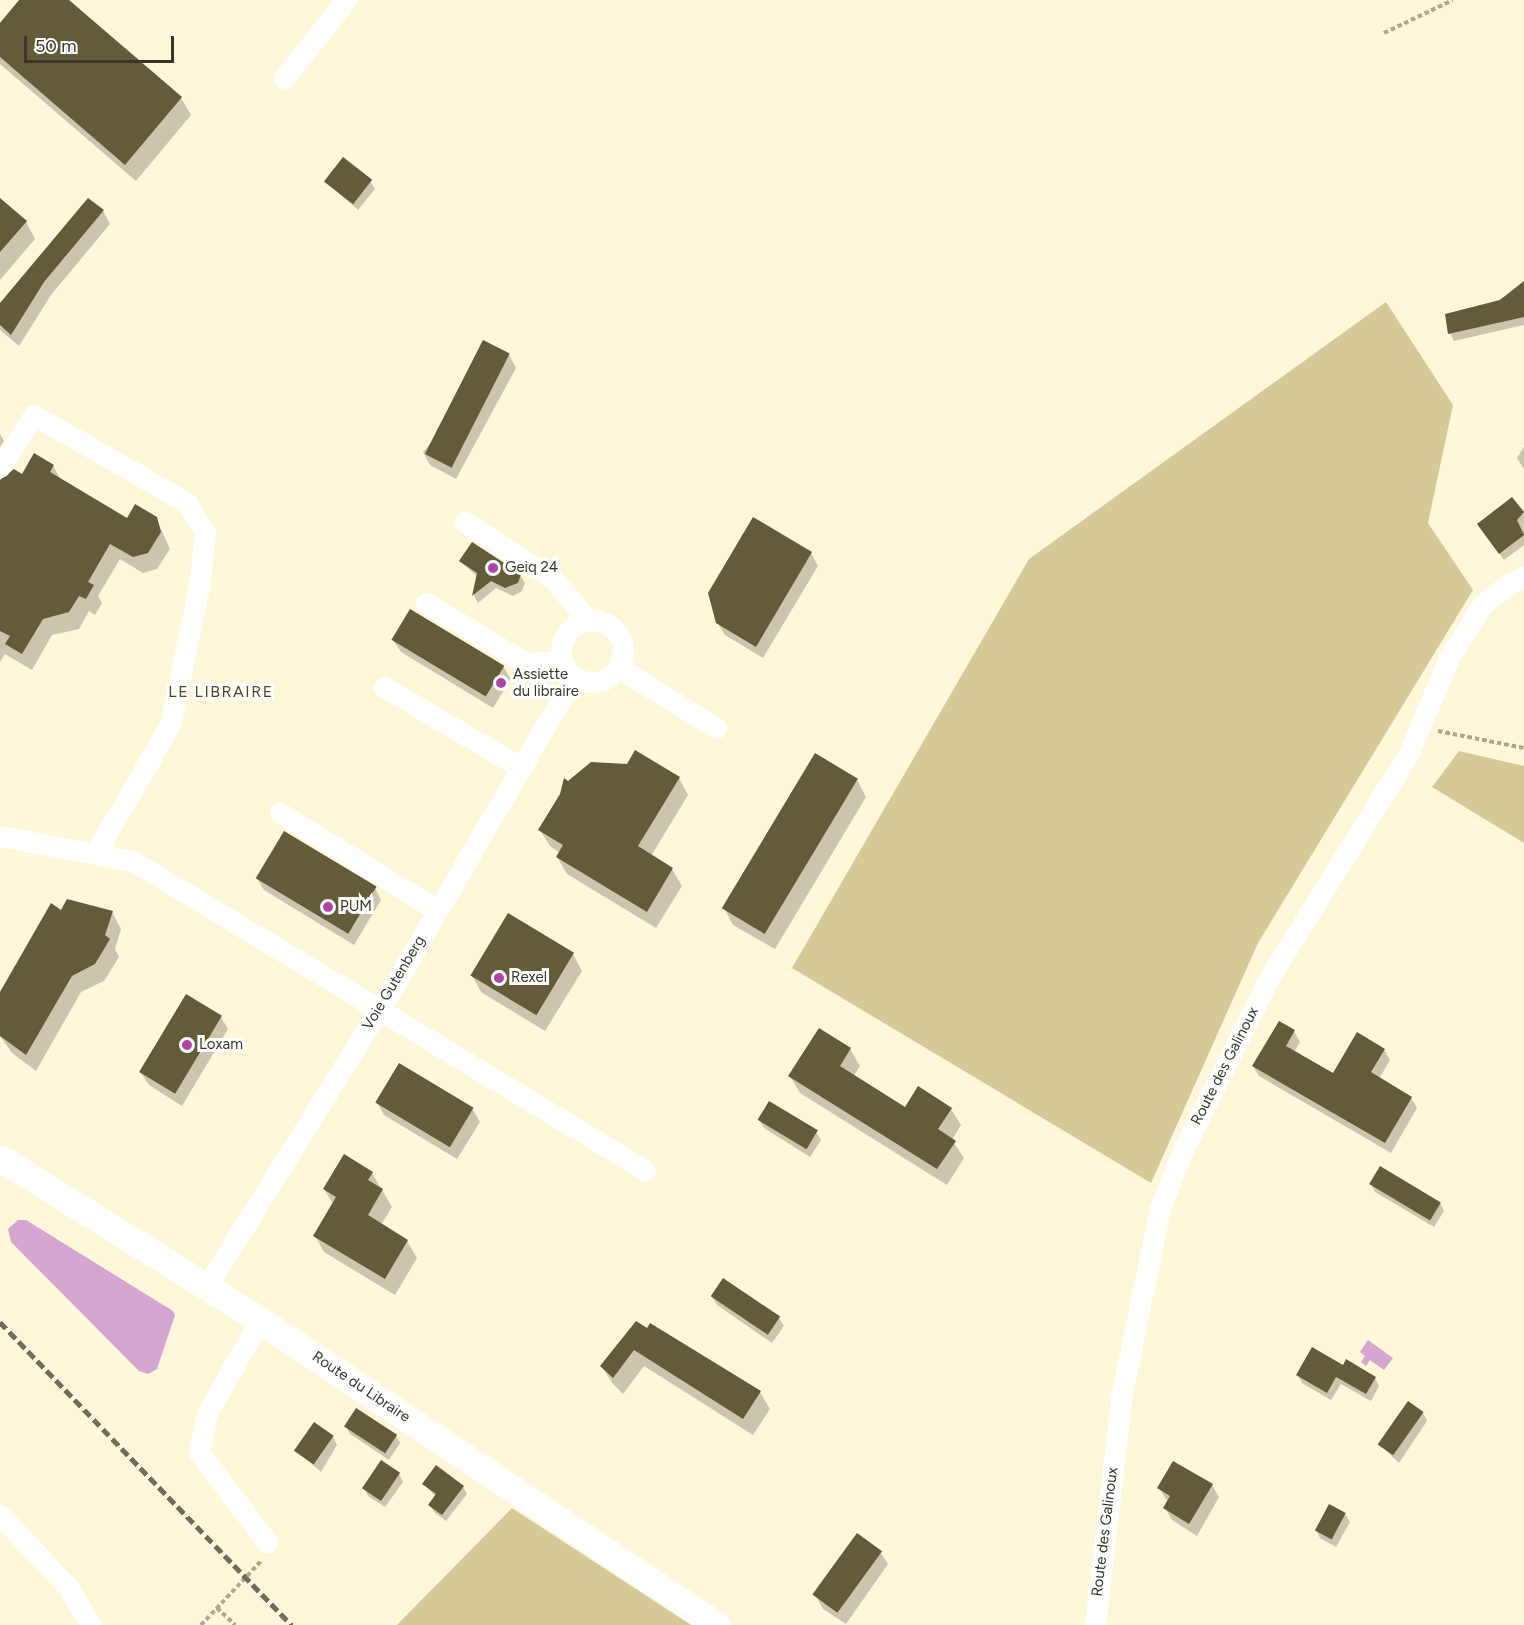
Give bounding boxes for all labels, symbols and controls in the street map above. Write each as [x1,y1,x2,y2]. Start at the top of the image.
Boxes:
scale bar [27,24,177,62]
text: 50 m [35,35,77,57]
place label: Geiq 24 [505,559,558,577]
marker: Geiq 24 [486,561,500,575]
place label: Assiette du libraire [513,665,579,700]
marker: Assiette du libraire [494,676,508,690]
district label: LE LIBRAIRE [168,682,274,702]
place label: PUM [340,898,372,916]
marker: PUM [321,900,335,914]
street label: Voie Gutenberg [359,933,429,1033]
place label: Rexel [511,969,547,987]
marker: Rexel [492,971,506,985]
street label: Route des Galinoux [1187,1004,1263,1128]
place label: Loxam [199,1036,243,1054]
marker: Loxam [180,1038,194,1052]
street label: Route du Libraire [309,1348,413,1426]
street label: Route des Galinoux [1088,1466,1122,1598]

